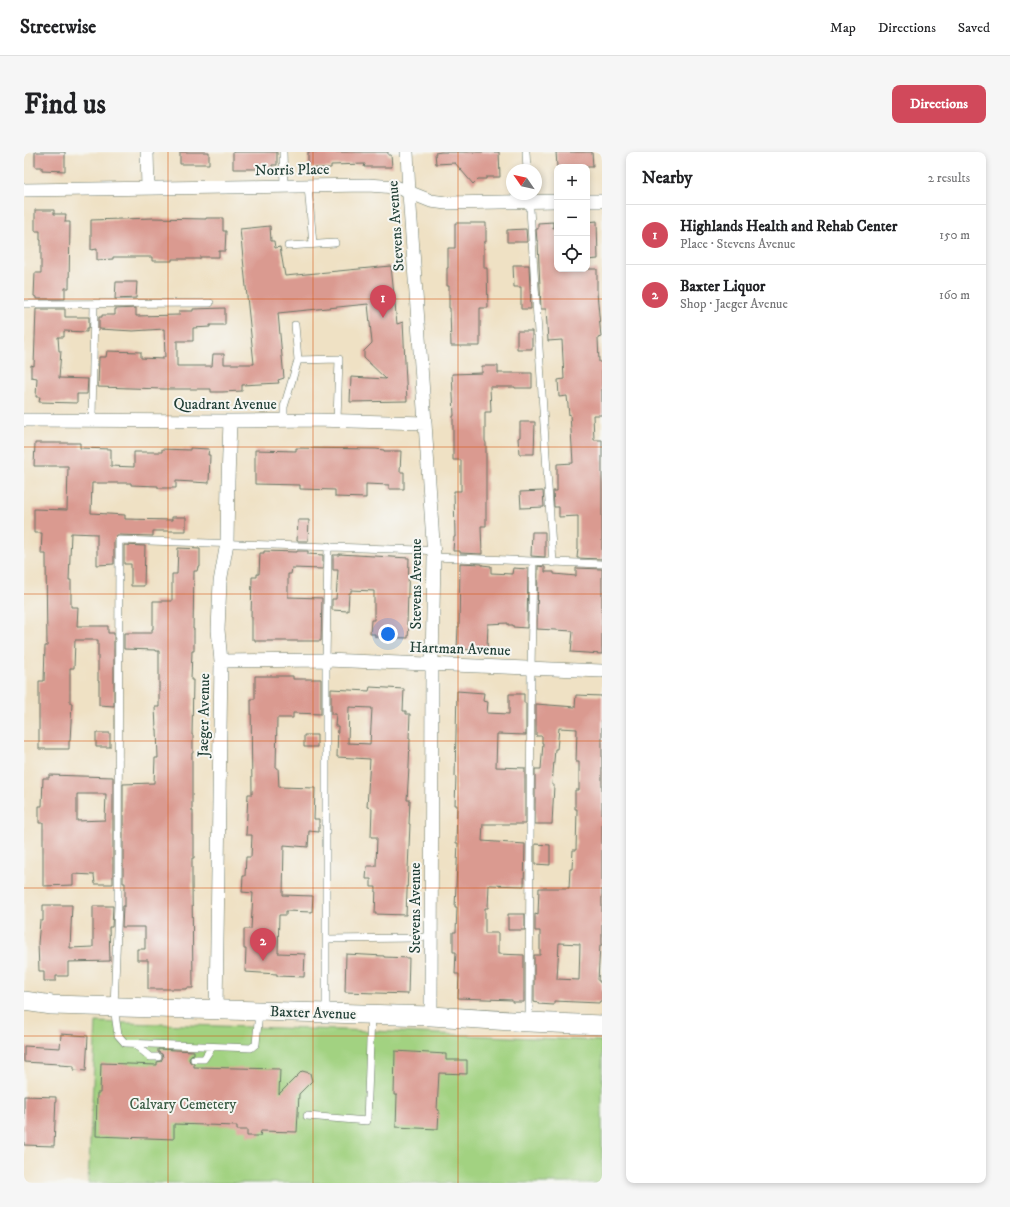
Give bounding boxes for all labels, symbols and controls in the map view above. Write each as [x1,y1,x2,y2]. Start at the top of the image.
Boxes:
text: Streetwise [20,16,96,39]
text: Map [830,19,856,37]
text: Directions [878,19,936,37]
text: Saved [958,19,990,37]
button: Directions [892,85,986,123]
text: Find us [24,87,106,122]
street label: Norris Place [254,160,330,180]
north arrow [506,164,542,200]
map controls [554,164,590,272]
button: + [554,164,590,200]
text: Nearby [642,167,692,189]
text: 2 results [928,170,970,186]
street label: Stevens Avenue [383,180,409,272]
button: − [554,200,590,236]
text: Highlands Health and Rehab Center [680,217,897,236]
text: 1 [653,227,657,243]
text: 150 m [939,227,970,243]
button: locate [554,236,590,272]
text: Place · Stevens Avenue [680,236,795,252]
text: Baxter Liquor [680,277,765,296]
pin: 1 [370,285,396,318]
text: 2 [652,287,658,303]
text: 160 m [939,287,970,303]
text: Shop · Jaeger Avenue [680,296,788,312]
street label: Quadrant Avenue [173,395,277,414]
street label: Stevens Avenue [407,539,426,629]
your location [378,624,398,644]
street label: Hartman Avenue [409,638,511,660]
street label: Jaeger Avenue [194,673,214,759]
street label: Stevens Avenue [406,863,425,953]
pin: 2 [250,928,276,961]
street label: Baxter Avenue [270,1002,356,1024]
park label: Calvary Cemetery [130,1095,237,1114]

